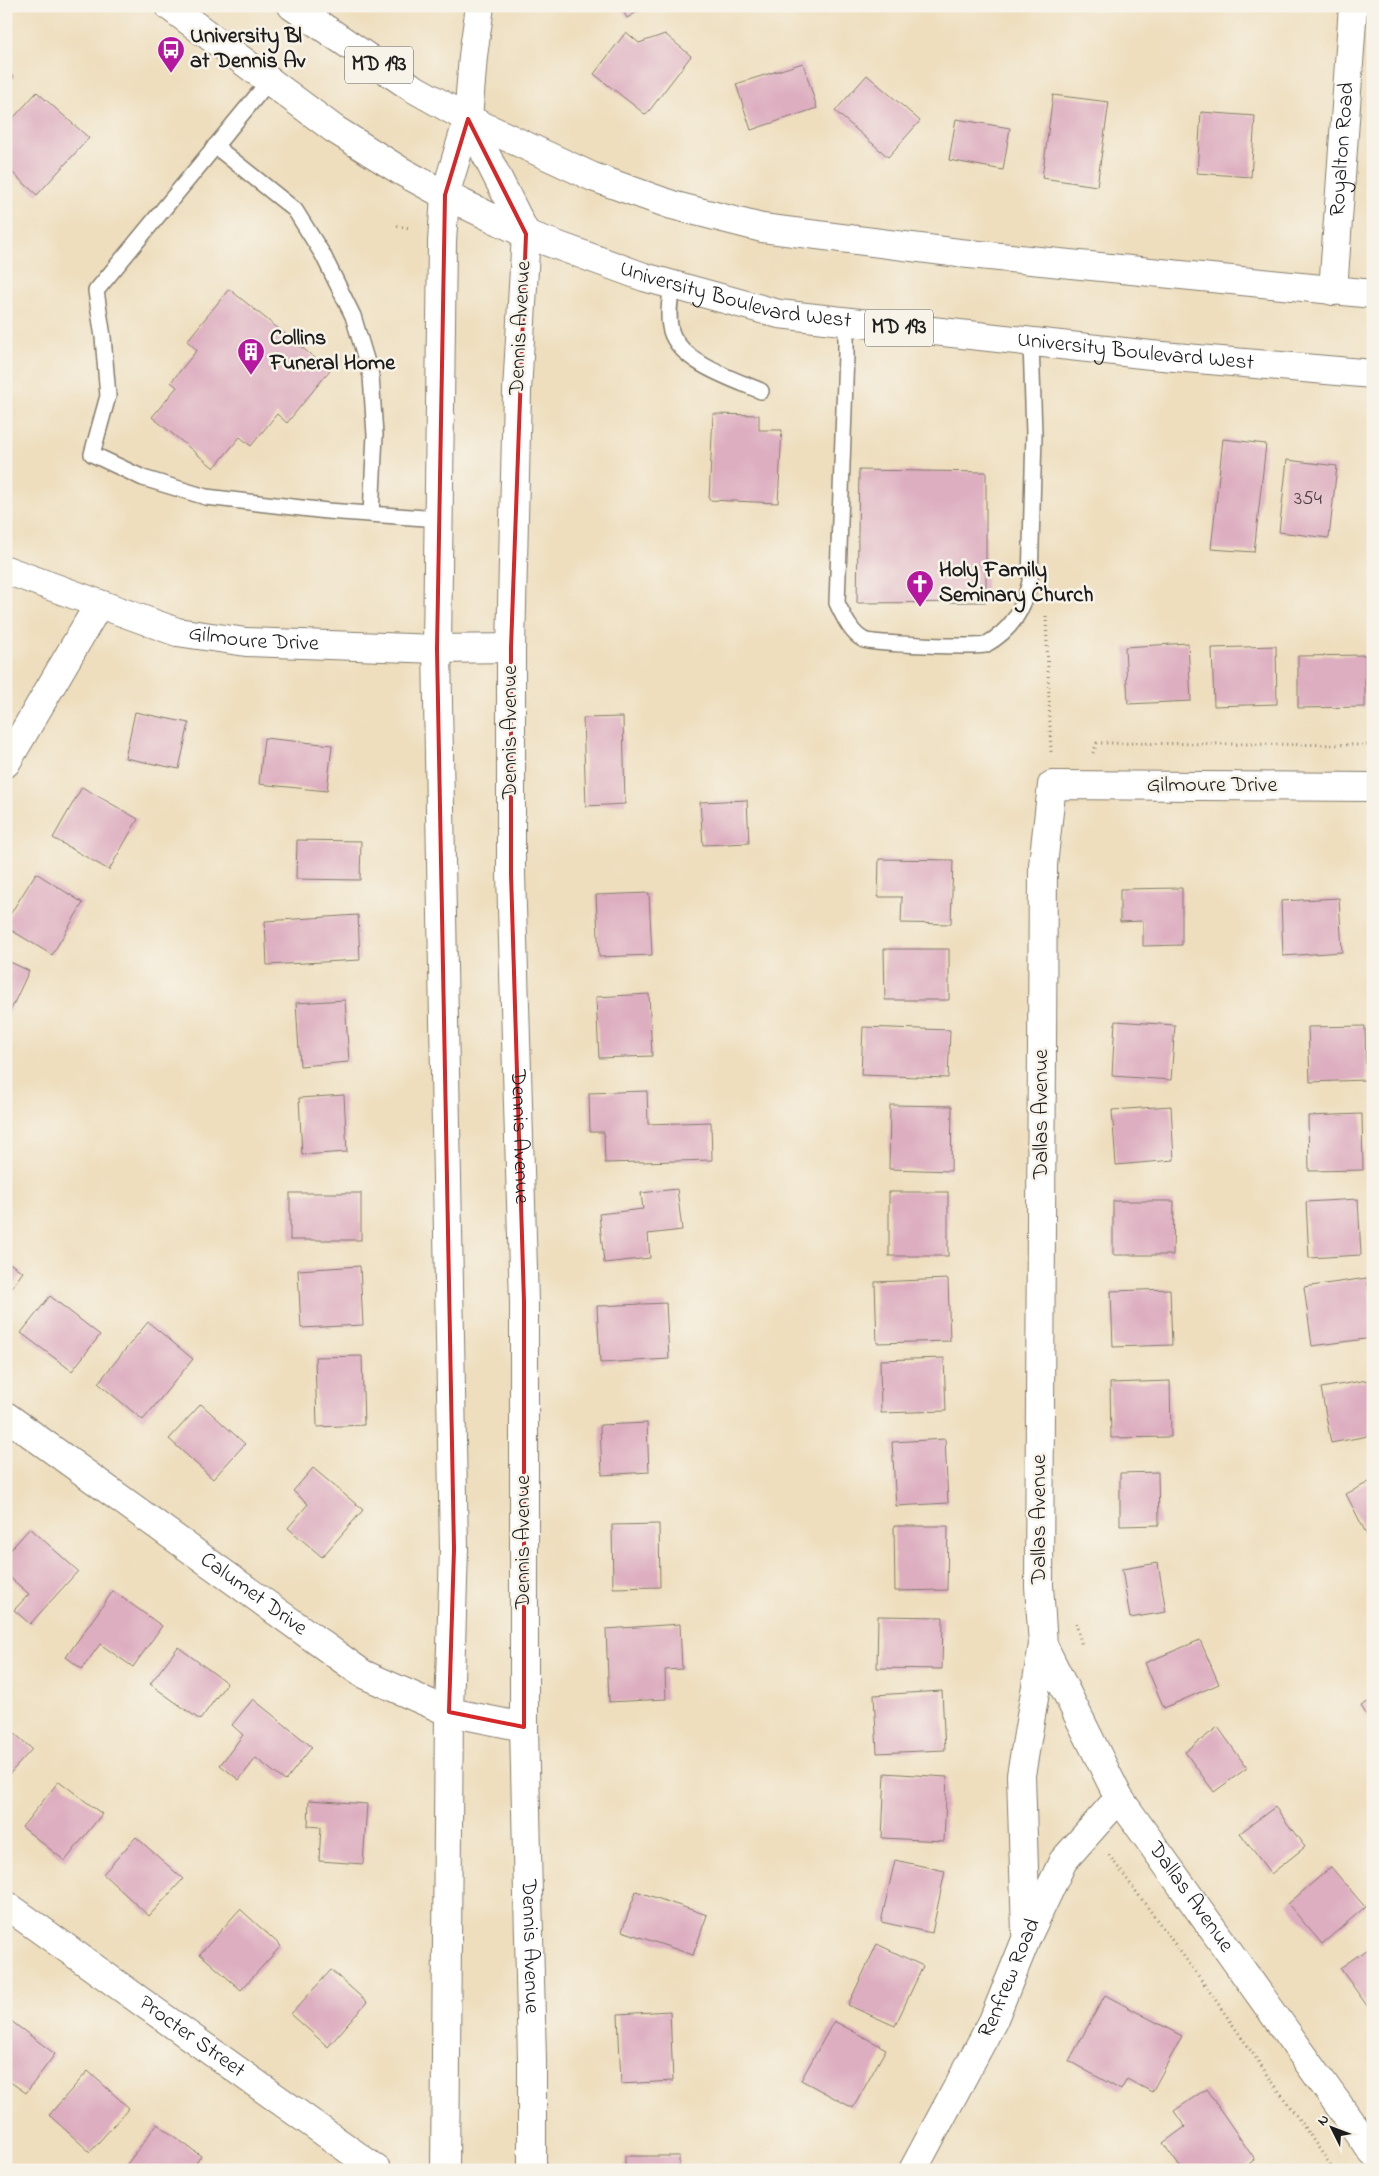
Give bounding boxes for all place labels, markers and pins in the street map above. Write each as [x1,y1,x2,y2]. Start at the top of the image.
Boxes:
place label: University Bl at Dennis Av [190,21,306,78]
bus stop icon: University Bl at Dennis Av [156,35,186,74]
place label: Collins Funeral Home [269,323,396,380]
building icon: Collins Funeral Home [236,337,266,376]
place label: Holy Family Seminary Church [939,555,1093,613]
church icon: Holy Family Seminary Church [905,569,935,608]

